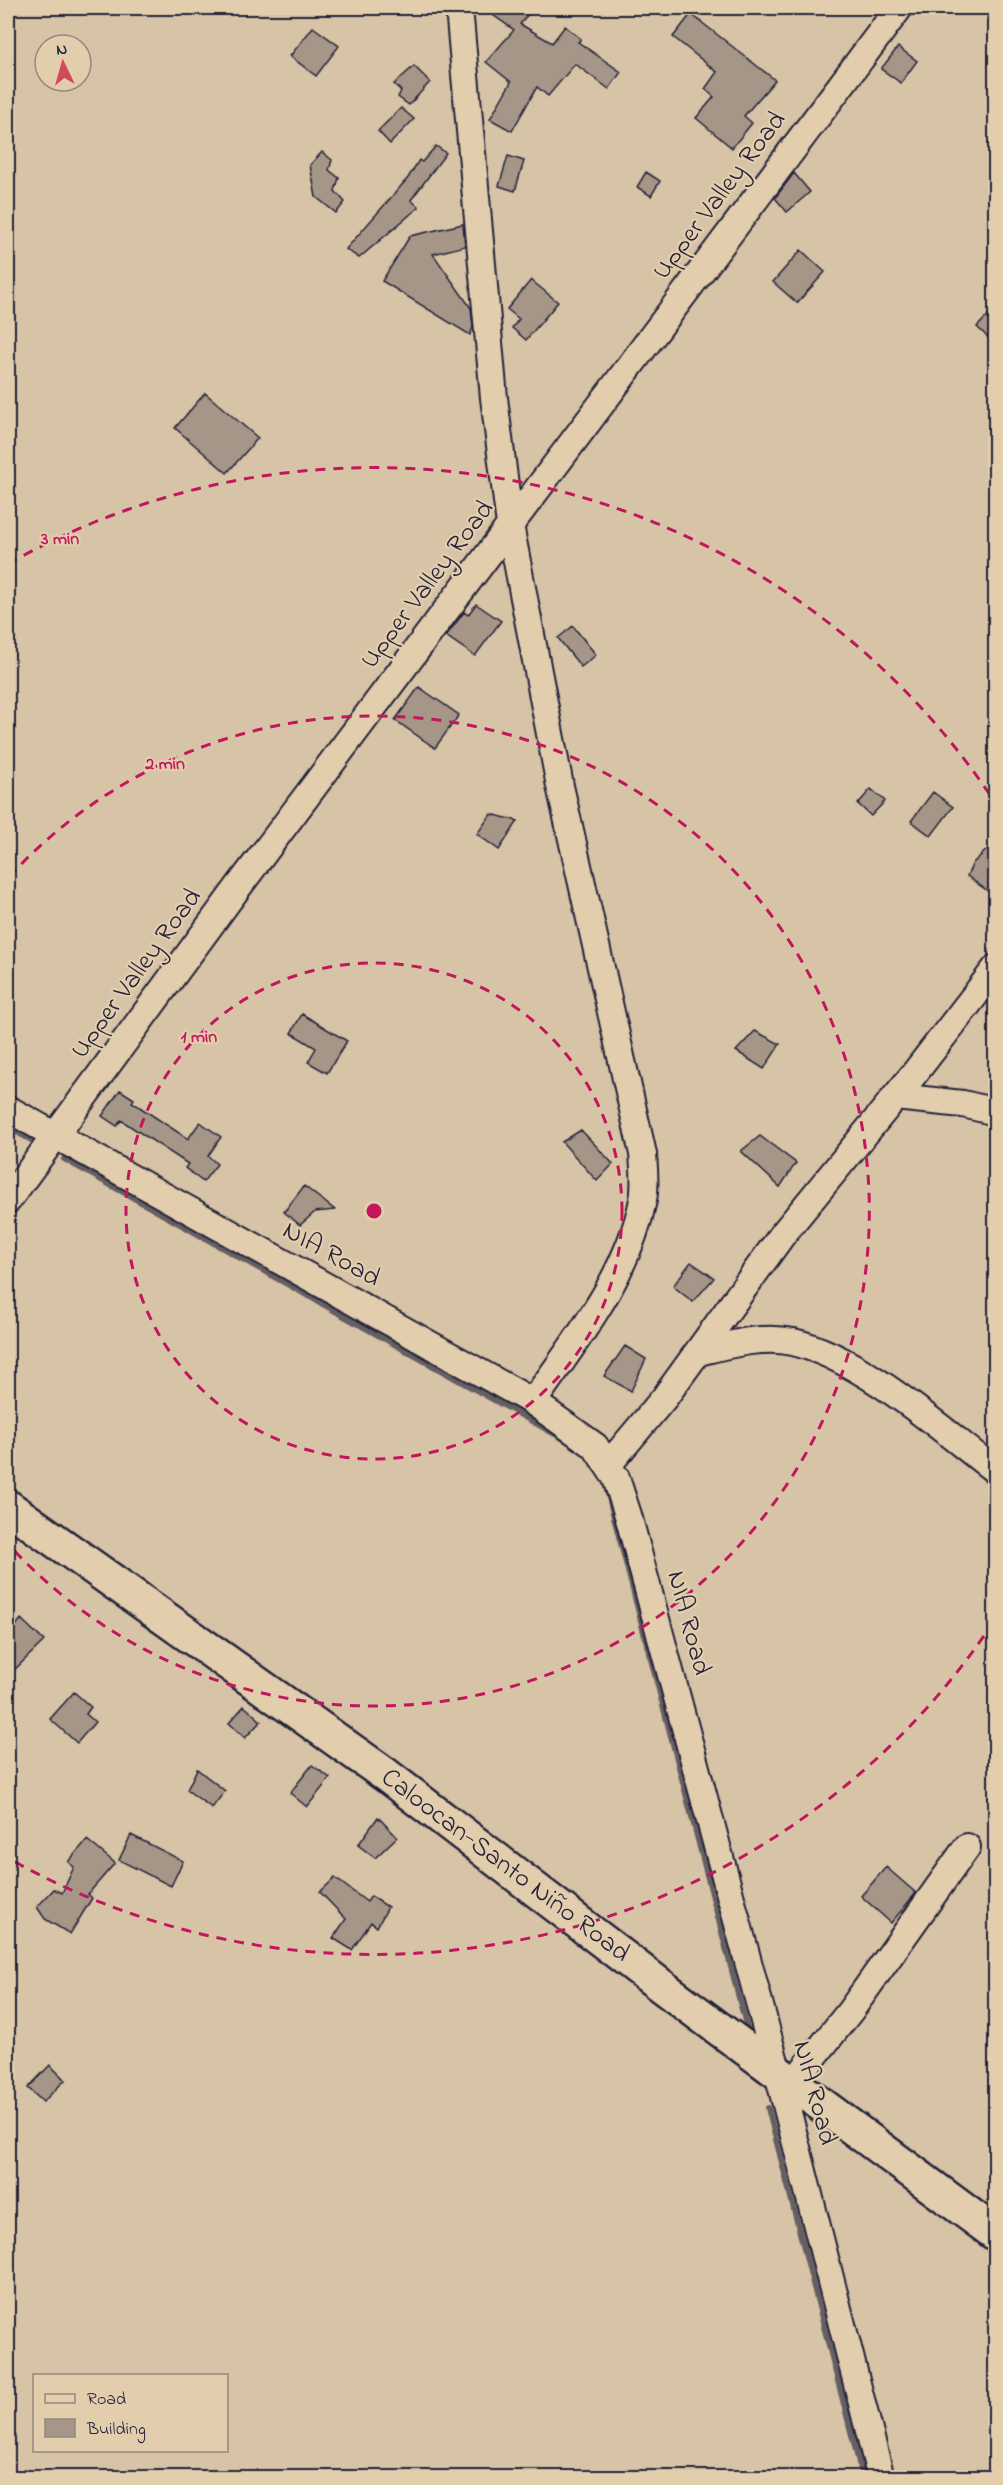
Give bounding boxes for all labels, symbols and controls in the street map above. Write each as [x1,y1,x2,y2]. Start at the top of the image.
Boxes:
north arrow [33,33,93,93]
text: N [55,38,68,62]
street label: Upper Valley Road [643,103,797,289]
street label: Upper Valley Road [351,492,505,678]
text: 3 min [40,527,79,553]
text: 2 min [144,752,185,778]
street label: Upper Valley Road [62,881,212,1067]
text: 1 min [181,1025,217,1051]
centre of rings [364,1201,384,1221]
street label: NIA Road [275,1212,387,1298]
street label: NIA Road [655,1566,721,1680]
street label: Caloocan-Santo Niño Road [372,1759,638,1973]
street label: NIA Road [781,2036,847,2150]
legend [33,2374,228,2452]
text: Road [87,2387,126,2413]
text: Building [86,2417,146,2444]

